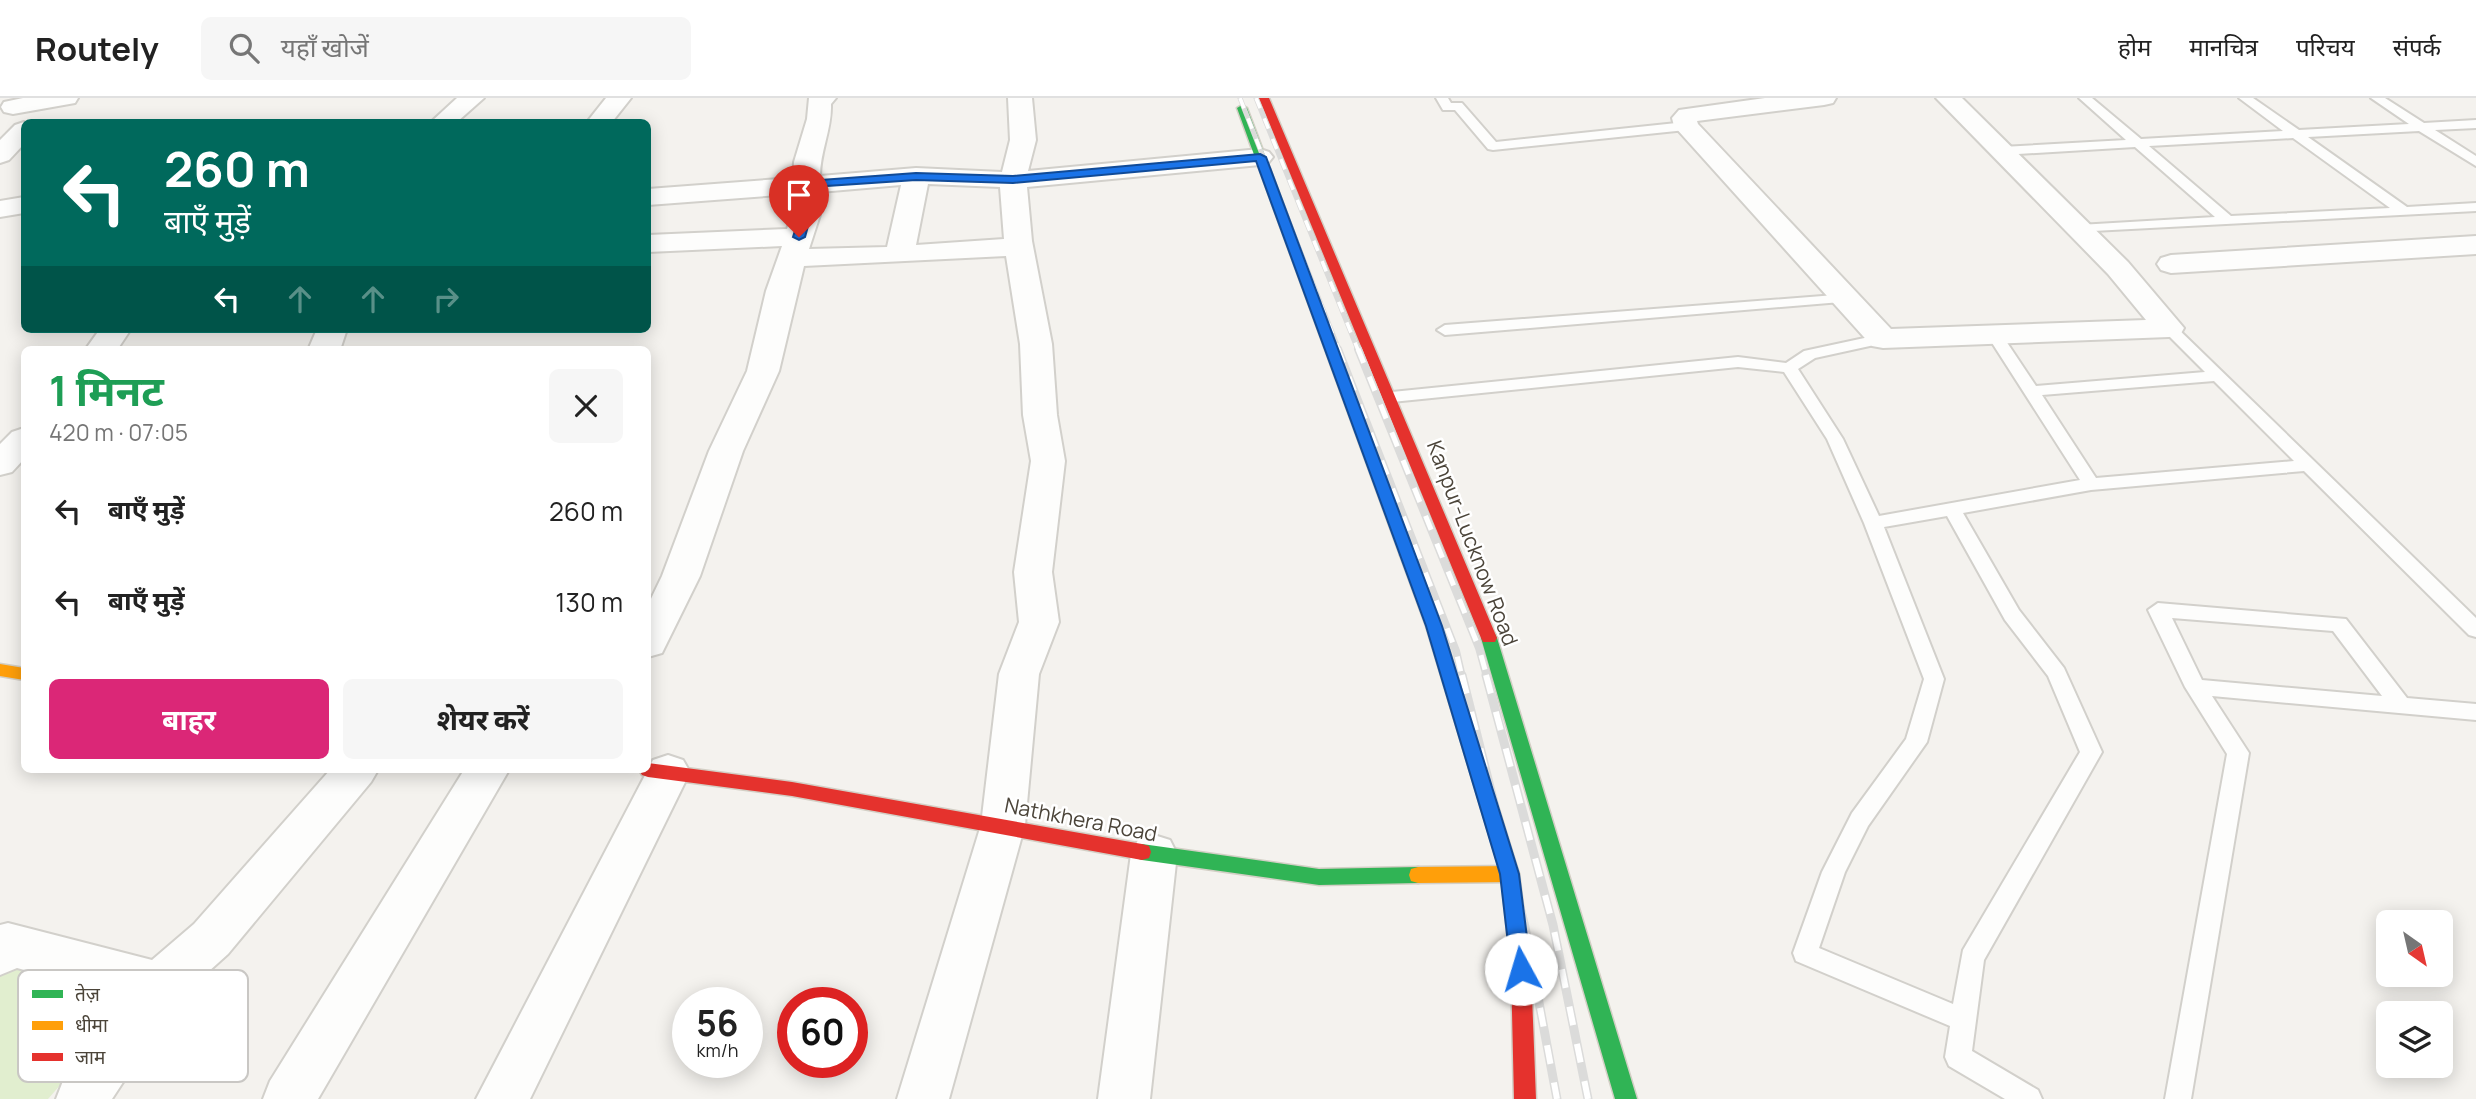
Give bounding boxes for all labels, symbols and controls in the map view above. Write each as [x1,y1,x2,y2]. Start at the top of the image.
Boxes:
search box [201,17,691,80]
text: Routely [35,26,159,71]
icon: search [225,29,263,67]
text: यहाँ खोजें [281,29,369,65]
text: होम [2118,30,2151,63]
text: मानचित्र [2189,30,2258,63]
text: परिचय [2296,30,2355,63]
text: संपर्क [2393,30,2441,63]
text: 260 m [164,135,310,202]
icon: left [49,147,140,238]
pin [769,165,829,237]
icon: arrive [780,176,818,214]
text: बाएँ मुड़ें [164,199,251,243]
icon: left [208,280,246,318]
icon: ahead [281,280,319,318]
icon: ahead [354,280,392,318]
icon: right [427,280,465,318]
text: 1 मिनट [49,361,164,419]
button: close [549,369,623,443]
text: 420 m · 07:05 [49,416,188,448]
street label: Kanpur-Lucknow Road [1421,436,1525,650]
text: बाएँ मुड़ें [108,491,185,527]
icon: left [49,492,87,530]
text: 260 m [549,493,623,529]
text: बाएँ मुड़ें [108,582,185,618]
icon: left [49,583,87,621]
text: 130 m [555,584,623,620]
button: बाहर [49,679,329,759]
button: शेयर करें [343,679,623,759]
street label: Nathkhera Road [1002,790,1160,848]
north arrow [2376,910,2454,987]
map controls [2376,910,2453,1078]
position arrow [1484,932,1558,1006]
legend [18,970,248,1082]
text: तेज़ [75,981,101,1007]
speed limit sign: 60 [777,987,868,1078]
text: 56 [696,999,739,1047]
button: layers [2376,1001,2453,1078]
text: धीमा [75,1012,109,1038]
text: km/h [697,1038,738,1062]
text: जाम [75,1044,106,1070]

